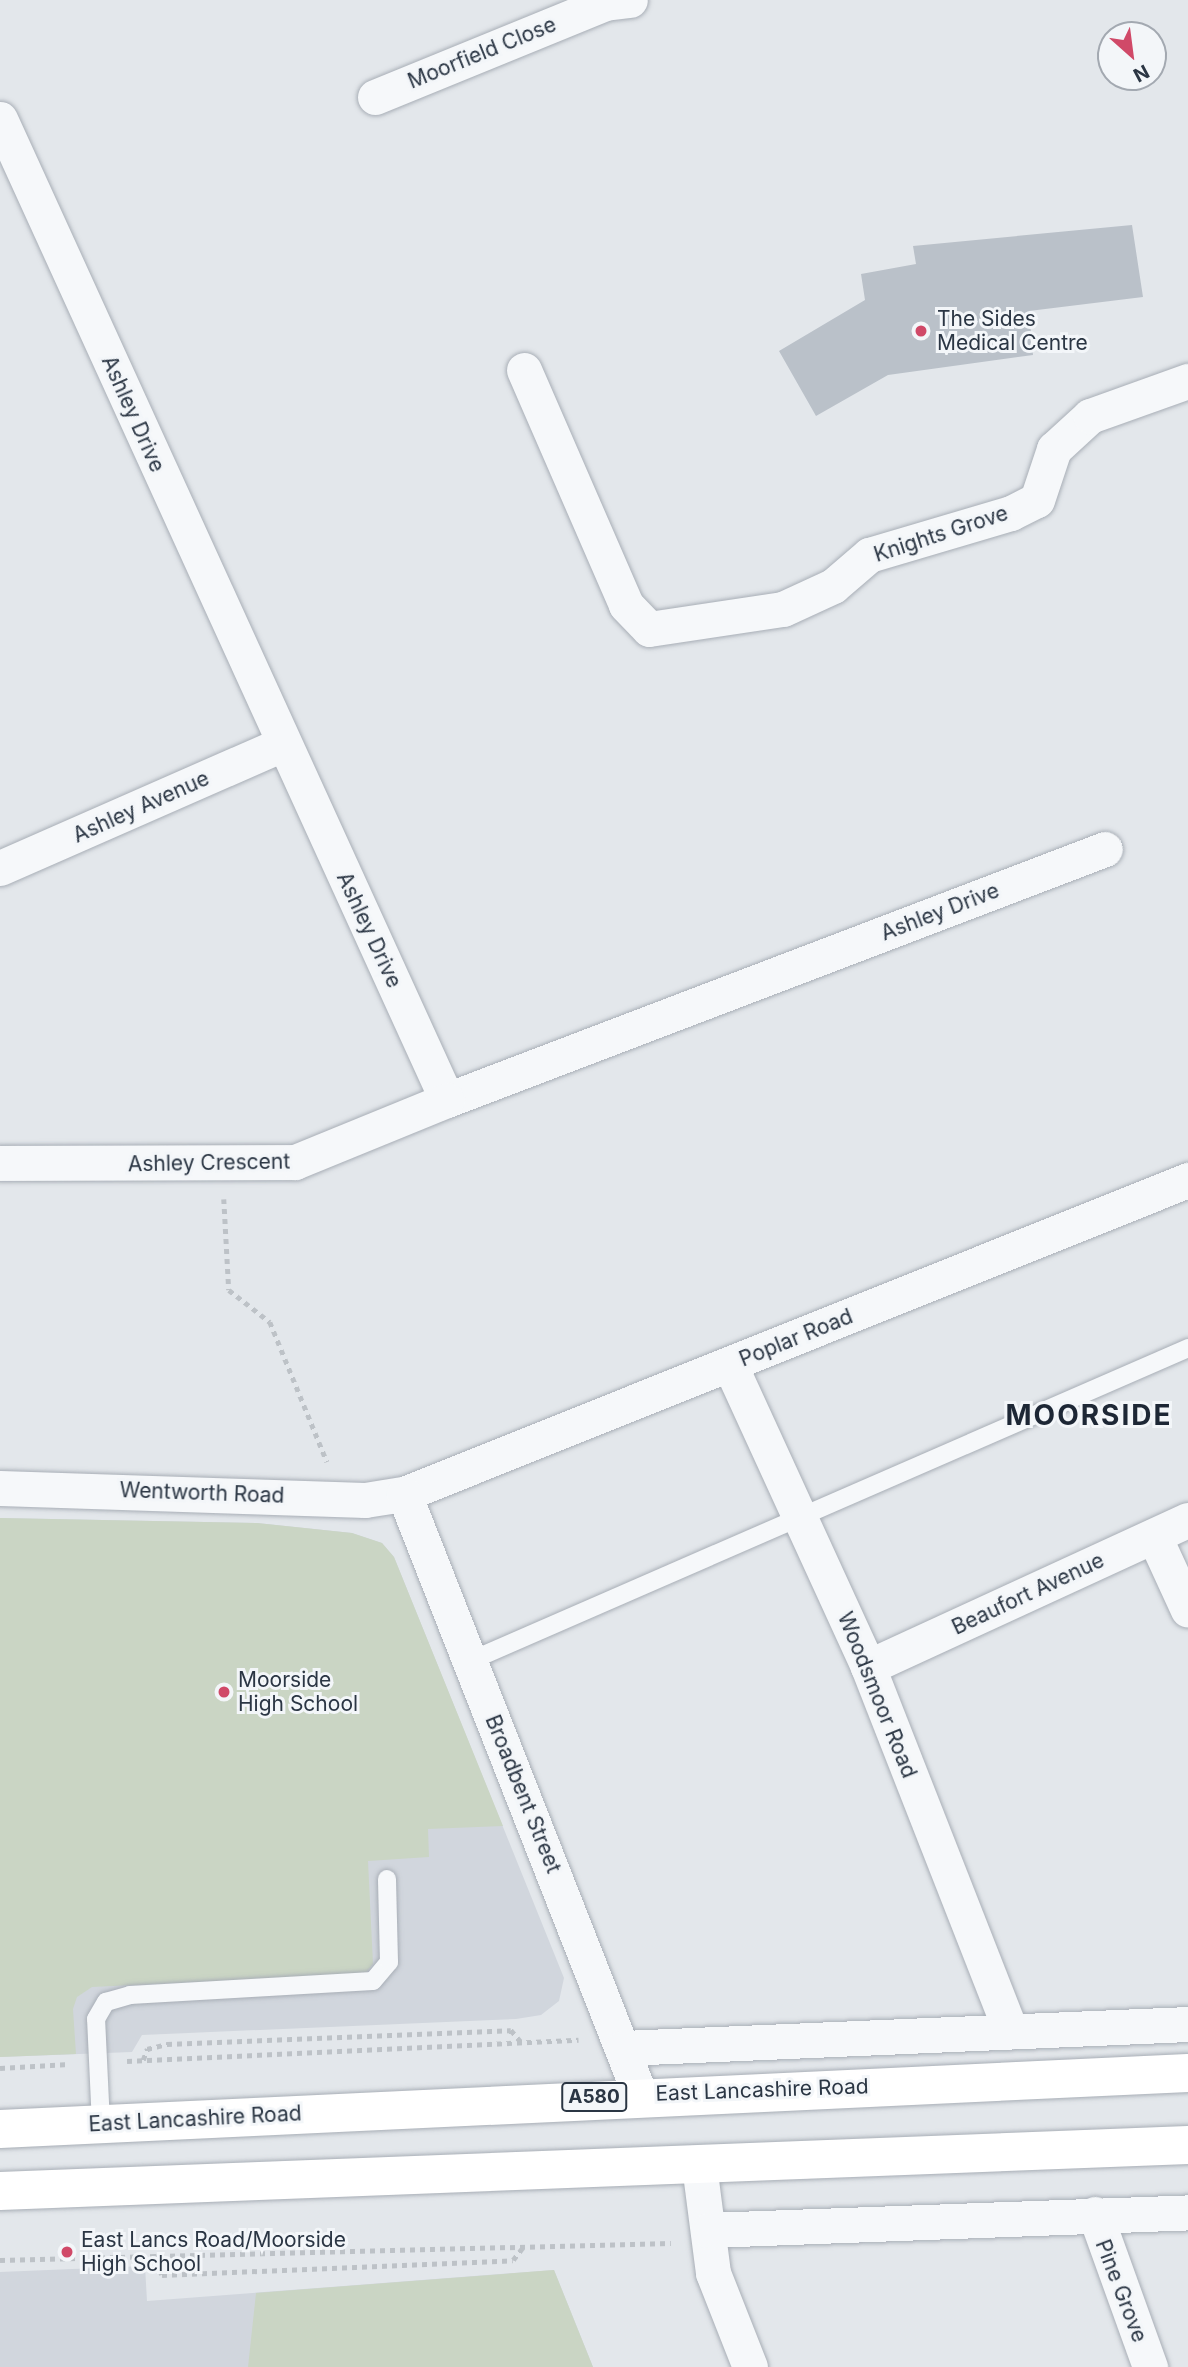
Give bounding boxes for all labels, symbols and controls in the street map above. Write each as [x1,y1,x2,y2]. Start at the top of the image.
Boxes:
street label: Moorfield Close [404,12,560,94]
north arrow [1097,21,1167,91]
text: N [1129,60,1153,87]
place label: The Sides Medical Centre [937,306,1088,356]
marker: The Sides Medical Centre [911,321,931,341]
street label: Ashley Drive [96,352,170,476]
street label: Knights Grove [871,500,1011,568]
street label: Ashley Avenue [69,766,213,848]
street label: Ashley Drive [331,868,407,992]
street label: Ashley Drive [877,878,1003,946]
street label: Ashley Crescent [128,1149,290,1177]
street label: Poplar Road [736,1304,856,1372]
district label: MOORSIDE [1006,1398,1172,1432]
street label: Wentworth Road [119,1478,285,1508]
street label: Beaufort Avenue [948,1548,1108,1640]
street label: Woodsmoor Road [832,1608,922,1782]
place label: Moorside High School [238,1667,358,1717]
marker: Moorside High School [216,1684,232,1700]
street label: Broadbent Street [480,1711,566,1877]
street label: East Lancashire Road [655,2074,869,2106]
road number: A580 [561,2082,627,2112]
street label: East Lancashire Road [88,2101,302,2137]
place label: East Lancs Road/Moorside High School [81,2227,346,2277]
street label: Pine Grove [1090,2236,1152,2346]
marker: East Lancs Road/Moorside High School [59,2244,75,2260]

